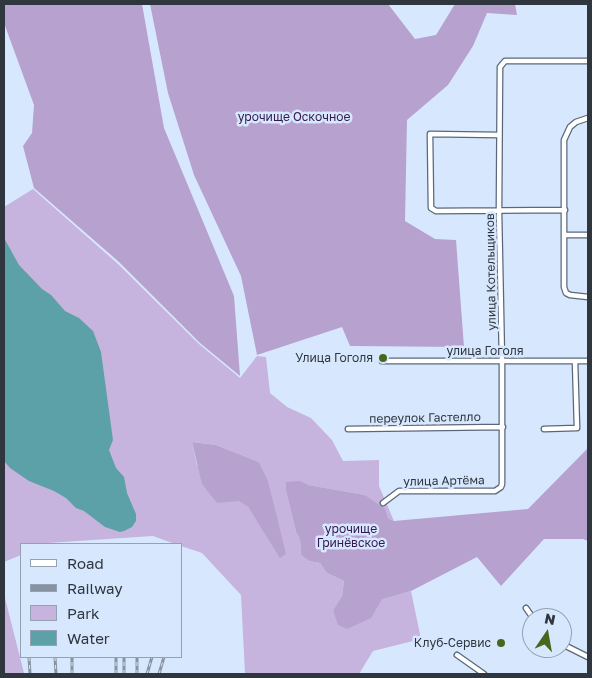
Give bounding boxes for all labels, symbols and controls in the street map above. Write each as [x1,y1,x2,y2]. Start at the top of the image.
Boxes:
park label: урочище Оскочное [238,110,350,124]
street label: улица Котельщиков [483,213,499,331]
street label: улица Гоголя [446,344,524,358]
place label: Улица Гоголя [295,351,373,365]
marker: Улица Гоголя [377,352,389,364]
street label: переулок Гастелло [369,410,481,426]
street label: улица Артёма [403,473,485,489]
park label: урочище Гринёвское [317,522,385,550]
legend [20,543,182,658]
text: Road [67,554,104,572]
text: Railway [67,579,123,597]
text: Park [67,604,99,622]
north arrow [522,608,572,658]
text: N [543,609,557,628]
text: Water [67,629,110,647]
place label: Клуб-Сервис [414,636,491,650]
marker: Клуб-Сервис [495,637,507,649]

